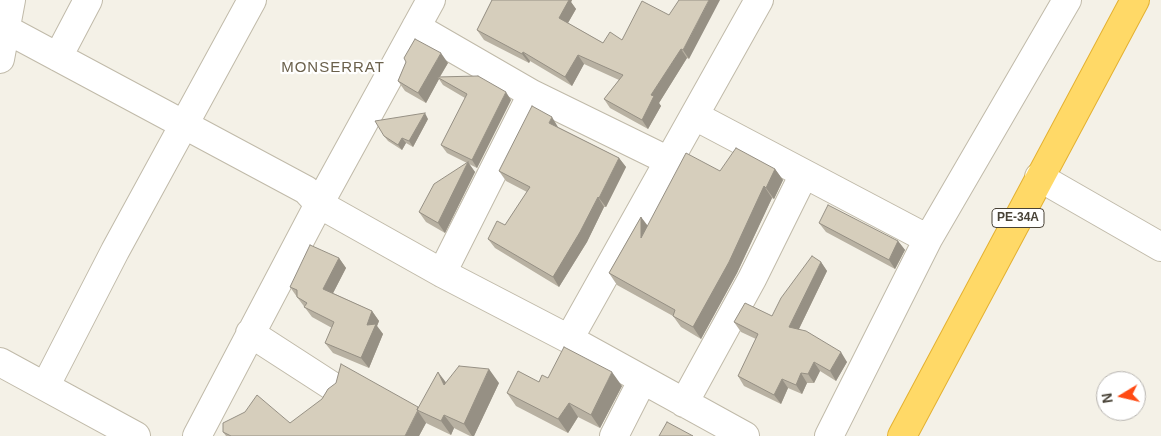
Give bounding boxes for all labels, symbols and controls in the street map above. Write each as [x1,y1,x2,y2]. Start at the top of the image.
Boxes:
district label: MONSERRAT [280,59,386,77]
road number: PE-34A [992,208,1044,228]
north arrow [1096,371,1146,421]
text: N [1098,392,1116,404]

